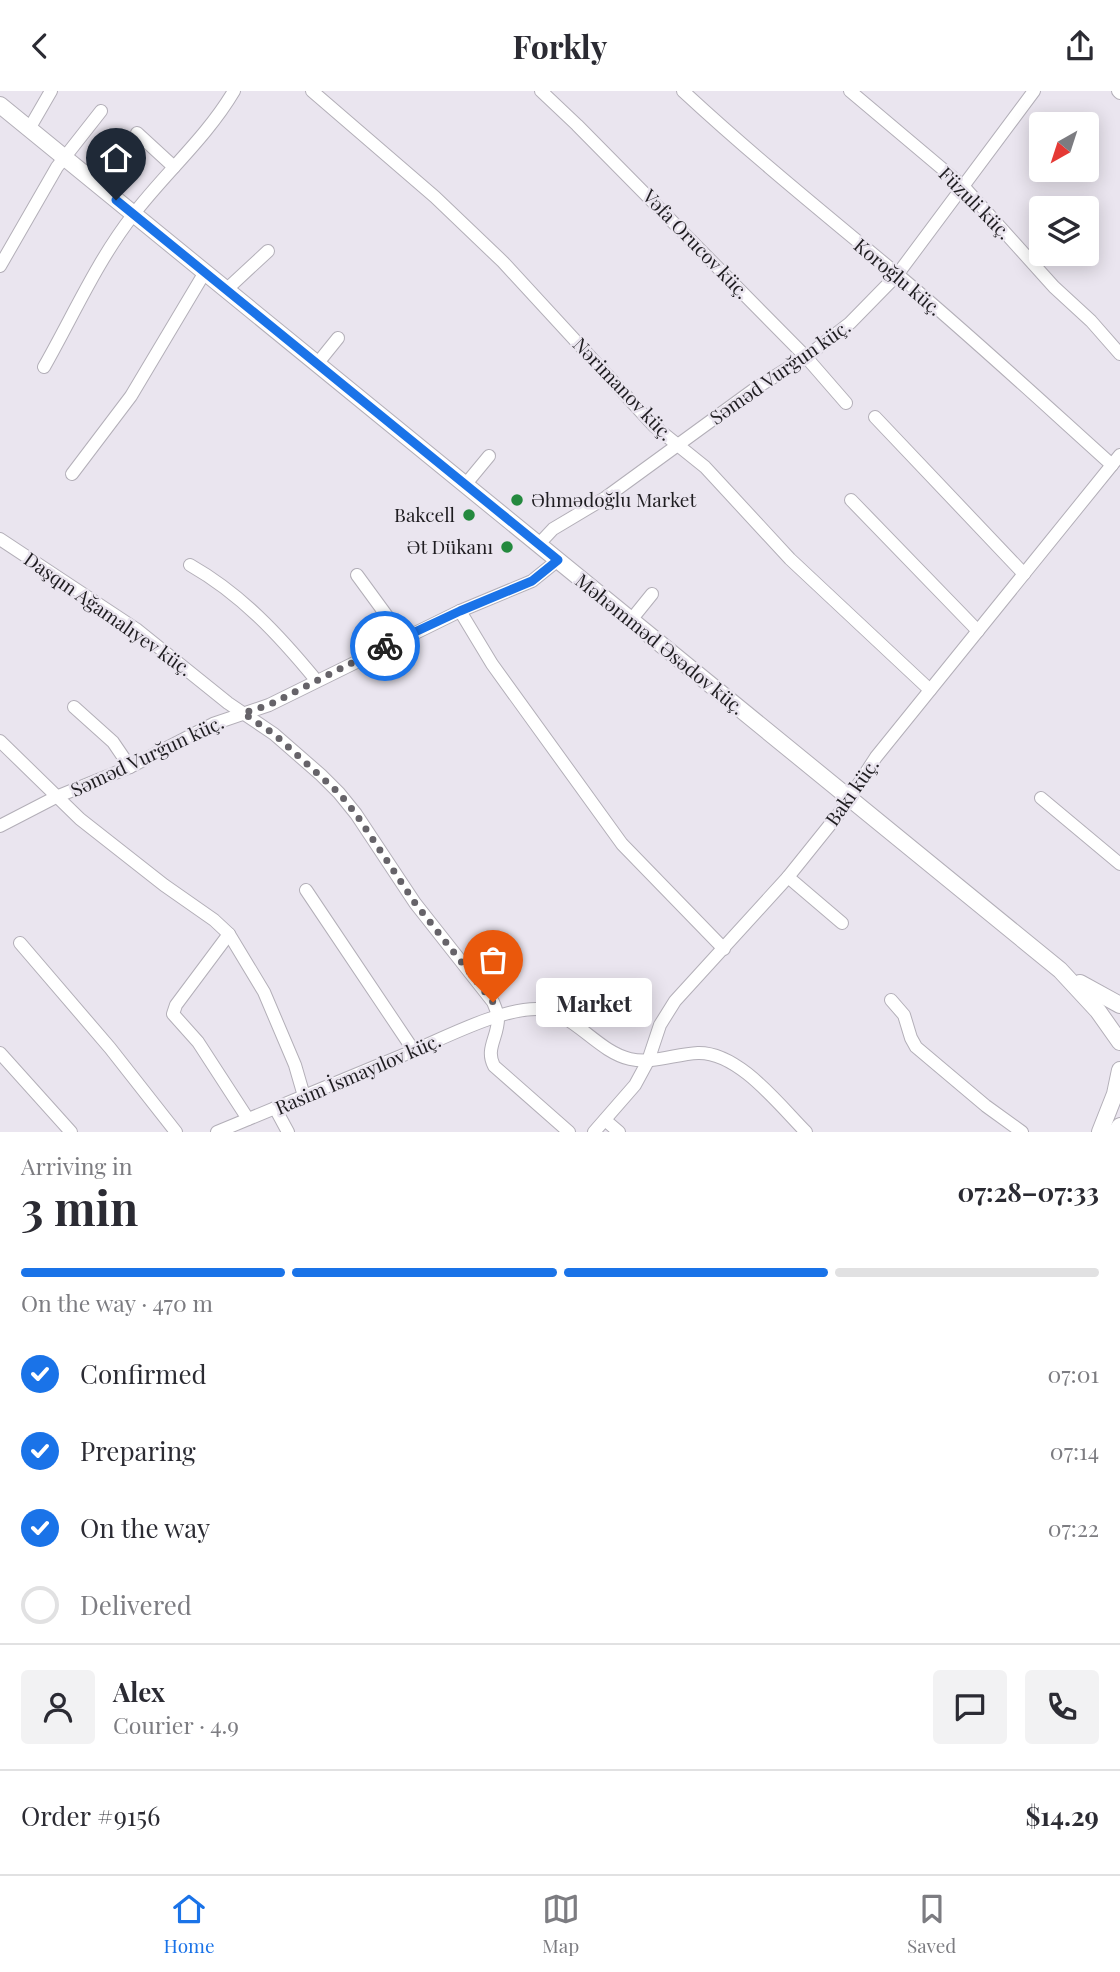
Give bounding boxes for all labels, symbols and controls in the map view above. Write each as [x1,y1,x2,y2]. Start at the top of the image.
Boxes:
text: Forkly [513,24,607,67]
icon: back [21,27,59,65]
icon: share [1061,27,1099,65]
north arrow [1029,112,1099,182]
map controls [1029,112,1099,266]
pin [86,128,146,200]
icon: home [97,139,135,177]
street label: Füzuli küç. [934,160,1018,244]
street label: Vəfa Orucov küç. [637,182,756,304]
button: layers [1029,196,1099,266]
street label: Koroğlu küç. [849,232,948,321]
street label: Səməd Vurğun küç. [704,313,855,430]
street label: Nərimanov küç. [568,331,680,446]
place label: Əhmədoğlu Market [531,486,696,512]
marker: Əhmədoğlu Market [509,492,525,508]
place label: Bakcell [394,501,456,527]
marker: Bakcell [461,507,477,523]
place label: Ət Dükanı [406,533,493,559]
marker: Ət Dükanı [499,539,515,555]
street label: Daşqın Ağamalıyev küç. [19,545,198,681]
street label: Məhəmməd Əsədov küç. [571,567,751,720]
courier [350,611,420,681]
icon: bike [366,627,404,665]
street label: Səməd Vurğun küç. [66,708,227,802]
street label: Bakı küç. [818,752,884,830]
pin [463,930,523,1002]
icon: bag [474,941,512,979]
callout: Market [535,977,650,1027]
text: Market [556,987,632,1018]
street label: Rasim İsmayılov küç. [271,1026,444,1120]
text: Arriving in [21,1150,133,1181]
text: 07:28–07:33 [958,1174,1099,1209]
text: 3 min [21,1176,138,1238]
text: On the way · 470 m [21,1287,213,1318]
icon: check [21,1355,59,1393]
text: Confirmed [80,1356,207,1391]
text: 07:01 [1047,1358,1099,1389]
icon: check [21,1432,59,1470]
text: Preparing [80,1433,196,1468]
text: 07:14 [1050,1435,1099,1466]
icon: check [21,1509,59,1547]
text: On the way [80,1510,210,1545]
text: 07:22 [1048,1512,1099,1543]
text: Delivered [80,1587,192,1622]
button: person [21,1670,95,1744]
button: chat [933,1670,1007,1744]
button: phone [1025,1670,1099,1744]
text: Alex [113,1674,165,1709]
text: Courier · 4.9 [113,1709,239,1740]
text: Order #9156 [21,1798,160,1833]
text: $14.29 [1025,1798,1099,1833]
tab: Home [164,1890,215,1958]
tab: Map [542,1890,580,1958]
tab: Saved [907,1890,956,1958]

